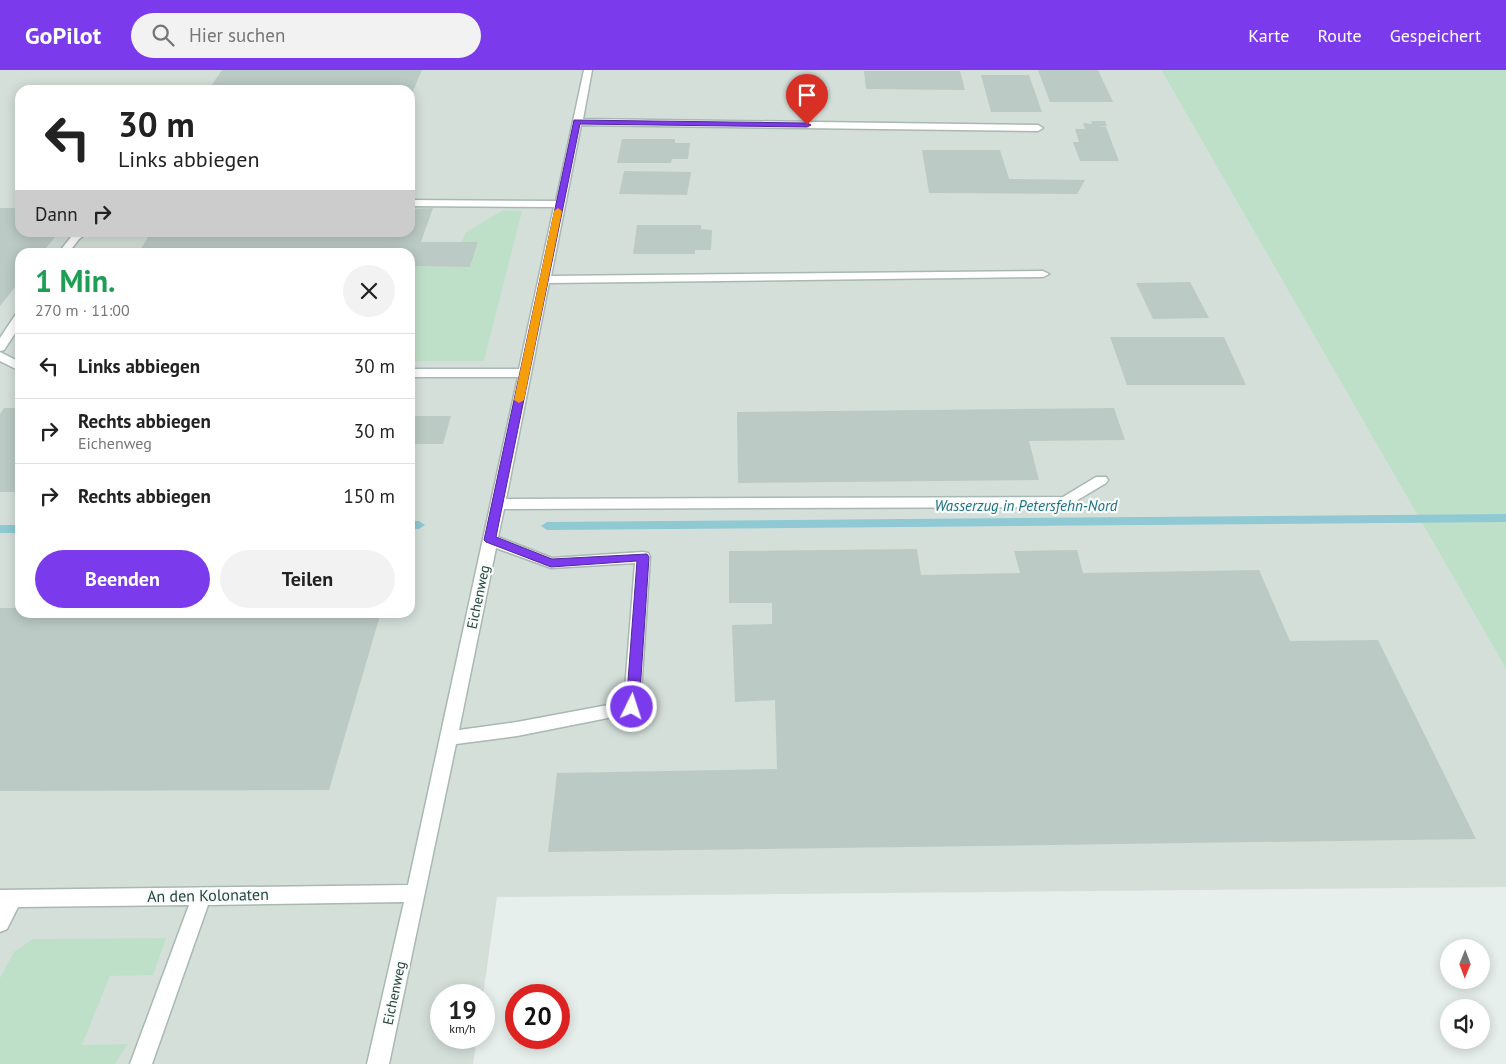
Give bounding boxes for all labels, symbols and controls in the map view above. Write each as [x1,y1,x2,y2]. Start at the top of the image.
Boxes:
search box [131,13,481,58]
text: GoPilot [25,20,101,51]
icon: search [149,21,177,49]
text: Hier suchen [189,23,285,47]
text: Karte [1248,24,1289,47]
text: Route [1317,24,1362,47]
text: Gespeichert [1390,24,1481,47]
pin [786,74,828,125]
icon: arrive [793,81,821,109]
text: 30 m [118,101,195,147]
icon: left [35,105,100,170]
text: Links abbiegen [118,145,260,173]
icon: right [88,200,116,228]
text: Dann [35,202,78,226]
text: 1 Min. [35,261,115,300]
button: close [343,265,395,317]
text: 270 m · 11:00 [35,300,130,320]
icon: left [35,352,63,380]
text: Links abbiegen [78,354,200,378]
text: 30 m [354,354,395,378]
text: Rechts abbiegen [78,409,211,433]
icon: right [35,417,63,445]
text: 30 m [354,419,395,443]
text: Eichenweg [78,433,152,453]
icon: right [35,482,63,510]
text: Rechts abbiegen [78,484,211,508]
text: 150 m [343,484,395,508]
water label: Wasserzug in Petersfehn-Nord [934,496,1118,515]
button: Beenden [35,550,210,608]
button: Teilen [220,550,395,608]
street label: Eichenweg [462,564,494,630]
position arrow [605,680,657,732]
street label: An den Kolonaten [147,884,269,906]
north arrow [1440,939,1490,989]
map controls [1440,939,1490,1049]
street label: Eichenweg [378,960,410,1026]
speed limit sign: 20 [505,984,570,1049]
text: 19 [448,994,477,1026]
button: sound [1440,999,1490,1049]
text: km/h [449,1021,476,1036]

